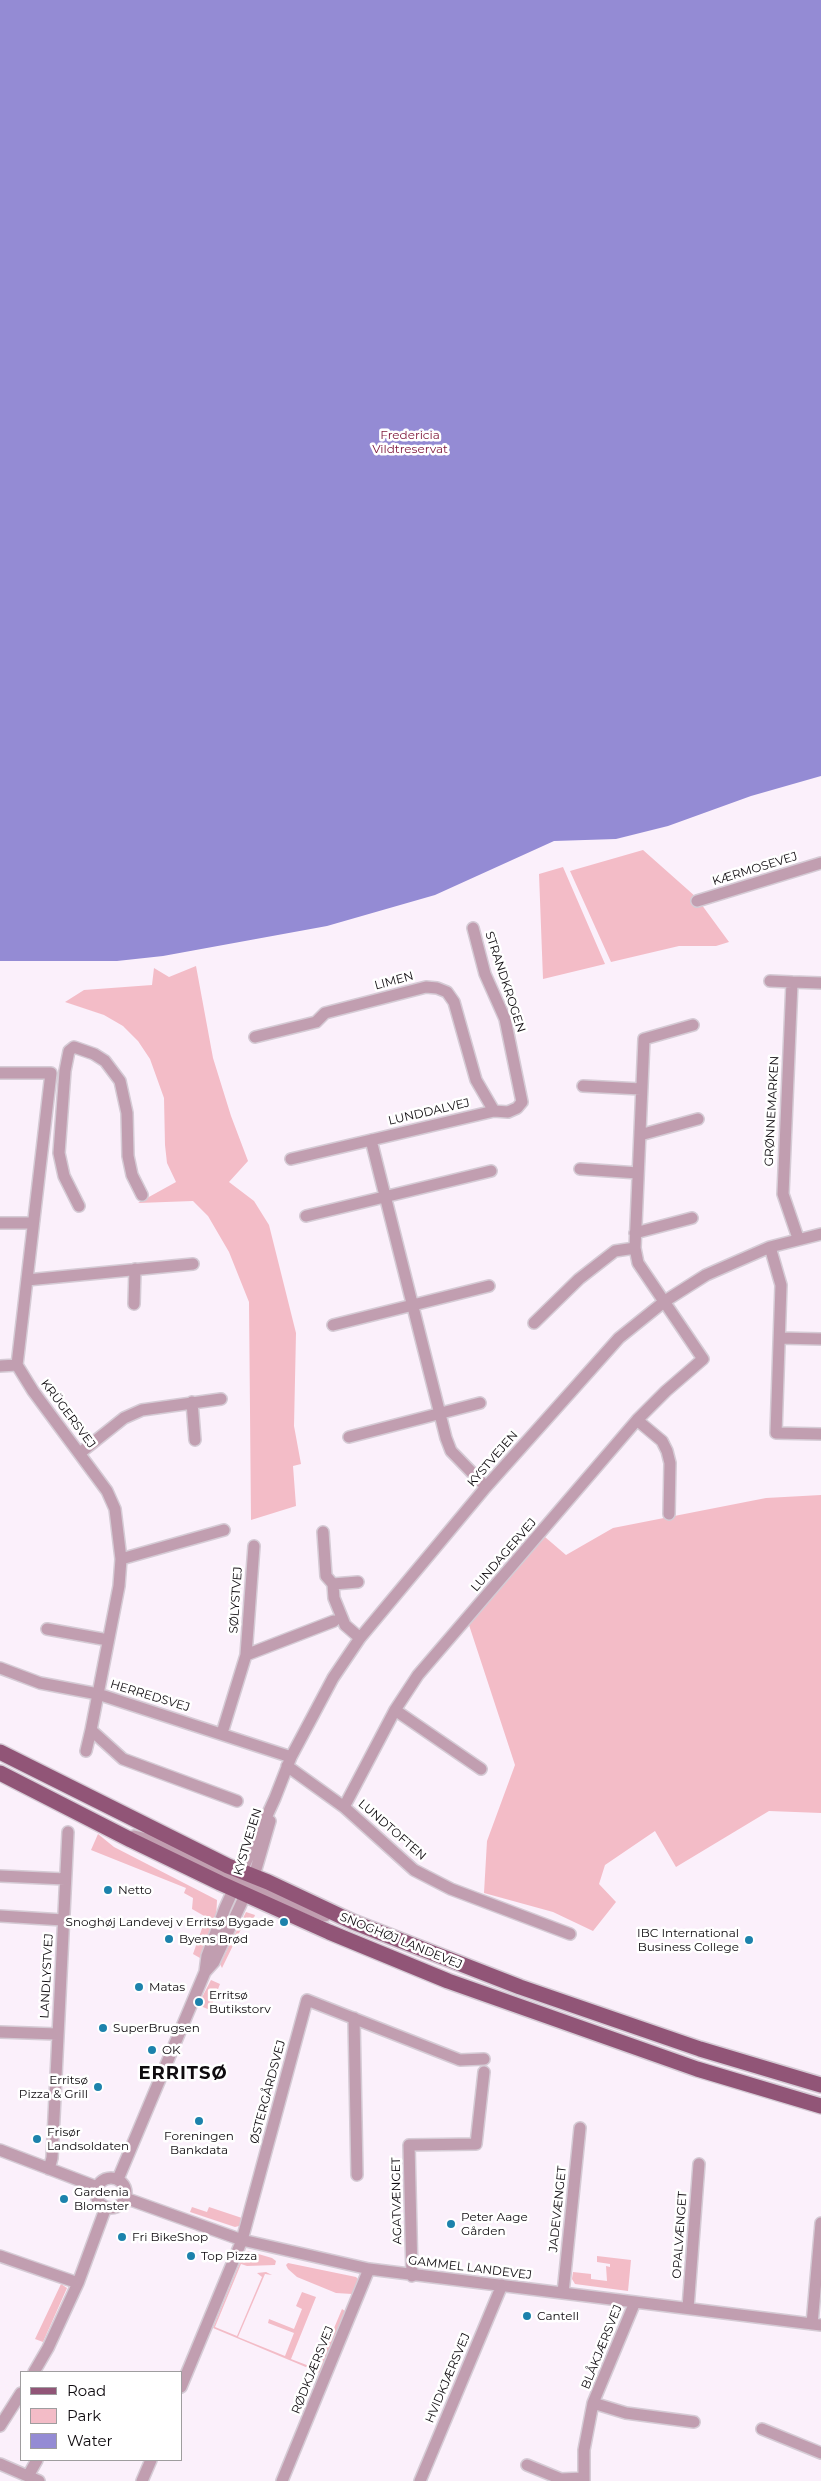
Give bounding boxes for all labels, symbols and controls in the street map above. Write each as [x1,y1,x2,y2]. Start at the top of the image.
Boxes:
park label: Fredericia Vildtreservat [372,428,448,456]
street label: KÆRMOSEVEJ [711,849,799,889]
street label: STRANDKROGEN [482,930,528,1034]
street label: LIMEN [373,969,415,993]
street label: GRØNNEMARKEN [762,1055,782,1167]
street label: LUNDDALVEJ [387,1096,471,1128]
street label: KRÜGERSVEJ [37,1377,99,1451]
street label: KYSTVEJEN [465,1428,521,1490]
street label: LUNDAGERVEJ [468,1515,540,1595]
street label: SØLYSTVEJ [226,1566,246,1634]
street label: HERREDSVEJ [108,1677,192,1715]
street label: LUNDTOFTEN [355,1797,429,1863]
street label: KYSTVEJEN [231,1807,265,1877]
place label: Netto [118,1883,152,1897]
marker: Netto [102,1884,114,1896]
street label: SNOGHØJ LANDEVEJ [338,1910,464,1972]
place label: Snoghøj Landevej v Erritsø Bygade [66,1915,274,1929]
marker: Snoghøj Landevej v Erritsø Bygade [278,1916,290,1928]
place label: IBC International Business College [637,1926,739,1954]
place label: Byens Brød [179,1932,248,1946]
street label: LANDLYSTVEJ [38,1933,56,2019]
marker: Byens Brød [163,1933,175,1945]
marker: IBC International Business College [743,1934,755,1946]
place label: Matas [149,1980,185,1994]
marker: Matas [133,1981,145,1993]
place label: Erritsø Butikstorv [209,1988,271,2016]
marker: Erritsø Butikstorv [193,1996,205,2008]
place label: SuperBrugsen [113,2021,200,2035]
marker: SuperBrugsen [97,2022,109,2034]
street label: ØSTERGÅRDSVEJ [247,2038,289,2146]
place label: OK [162,2043,181,2057]
marker: OK [146,2044,158,2056]
district label: ERRITSØ [138,2063,228,2085]
place label: Erritsø Pizza & Grill [19,2073,88,2101]
marker: Erritsø Pizza & Grill [92,2081,104,2093]
marker: Foreningen Bankdata [193,2115,205,2127]
place label: Frisør Landsoldaten [47,2125,129,2153]
place label: Foreningen Bankdata [164,2129,234,2157]
marker: Frisør Landsoldaten [31,2133,43,2145]
street label: AGATVÆNGET [389,2157,405,2245]
street label: JADEVÆNGET [546,2165,570,2253]
place label: Gardenia Blomster [74,2185,129,2213]
street label: OPALVÆNGET [670,2191,690,2279]
marker: Gardenia Blomster [58,2193,70,2205]
place label: Peter Aage Gården [461,2210,528,2238]
marker: Peter Aage Gården [445,2218,457,2230]
place label: Fri BikeShop [132,2230,208,2244]
marker: Fri BikeShop [116,2231,128,2243]
place label: Top Pizza [201,2249,257,2263]
marker: Top Pizza [185,2250,197,2262]
street label: GAMMEL LANDEVEJ [407,2253,533,2283]
street label: BLÅKJÆRSVEJ [579,2303,625,2391]
place label: Cantell [537,2309,579,2323]
marker: Cantell [521,2310,533,2322]
street label: RØDKJÆRSVEJ [289,2324,337,2416]
street label: HVIDKJÆRSVEJ [423,2331,473,2425]
legend [20,2371,182,2461]
text: Road [67,2381,106,2400]
text: Park [67,2406,101,2425]
text: Water [67,2431,113,2450]

